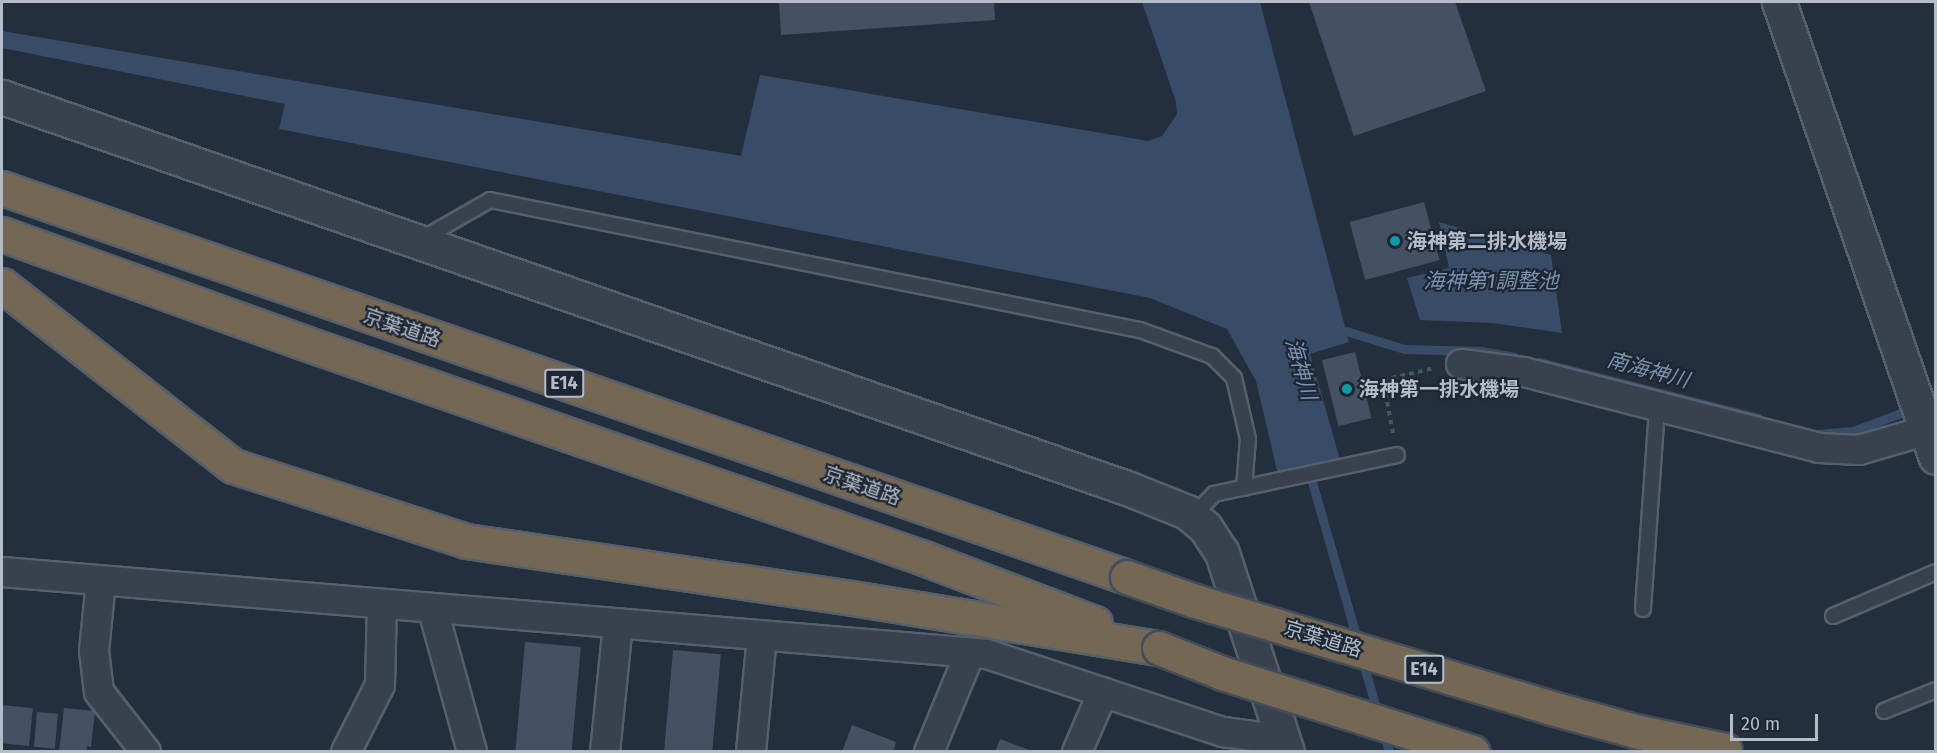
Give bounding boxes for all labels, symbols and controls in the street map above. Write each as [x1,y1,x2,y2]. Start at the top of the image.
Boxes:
place label: 海神第二排水機場 [1407,229,1567,253]
marker: 海神第二排水機場 [1388,234,1402,248]
water label: 海神第1調整池 [1424,268,1558,294]
street label: 京葉道路 [360,304,444,352]
water label: 海神川 [1280,335,1322,403]
water label: 南海神川 [1604,347,1692,393]
road number: E14 [543,368,585,398]
place label: 海神第一排水機場 [1359,377,1519,401]
marker: 海神第一排水機場 [1340,382,1354,396]
street label: 京葉道路 [820,462,904,510]
street label: 京葉道路 [1281,616,1365,662]
road number: E14 [1403,654,1445,684]
scale bar [1733,702,1822,740]
text: 20 m [1741,713,1780,735]

